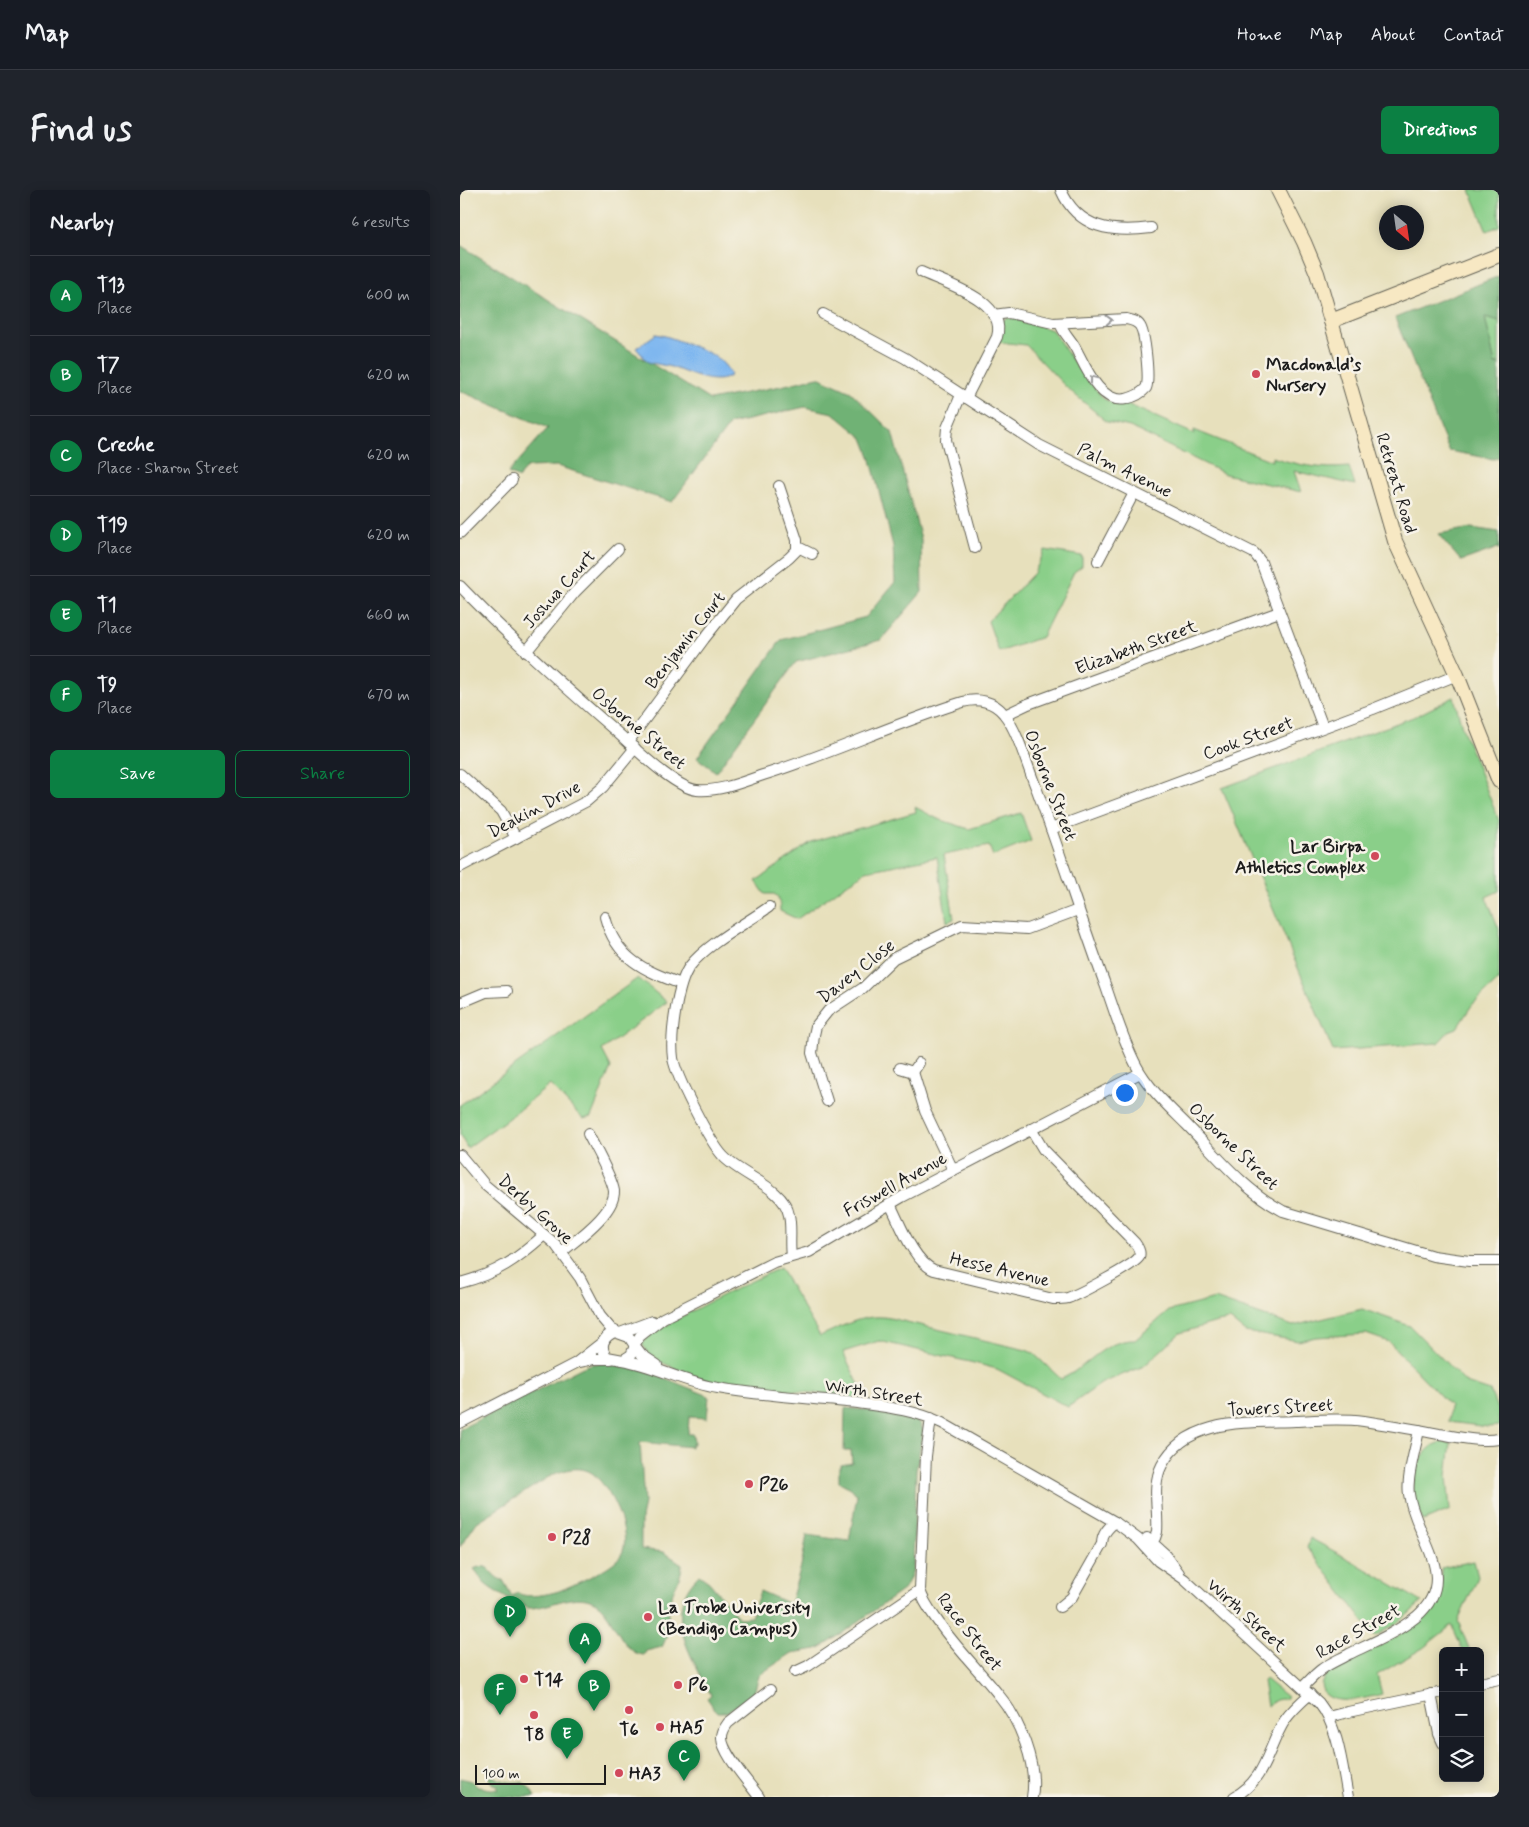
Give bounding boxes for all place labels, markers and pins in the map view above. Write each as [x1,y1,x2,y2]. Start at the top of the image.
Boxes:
place label: Macdonald’s Nursery [1266,353,1361,398]
marker: Macdonald’s Nursery [1250,368,1262,380]
place label: Lar Birpa Athletics Complex [1235,835,1366,880]
marker: Lar Birpa Athletics Complex [1369,850,1381,862]
place label: P26 [759,1473,789,1497]
marker: P26 [743,1478,755,1490]
place label: P28 [562,1526,592,1550]
marker: P28 [546,1531,558,1543]
pin: D [494,1596,526,1637]
place label: La Trobe University (Bendigo Campus) [658,1596,810,1641]
marker: La Trobe University (Bendigo Campus) [642,1611,654,1623]
pin: A [569,1623,601,1664]
place label: T14 [534,1668,563,1692]
pin: B [578,1670,610,1711]
marker: T14 [518,1673,530,1685]
pin: F [484,1674,516,1715]
place label: P6 [688,1674,708,1698]
marker: P6 [672,1679,684,1691]
marker: T6 [623,1704,635,1716]
marker: T8 [528,1709,540,1721]
place label: HA5 [670,1716,705,1740]
pin: E [551,1718,583,1759]
place label: T6 [619,1718,639,1742]
marker: HA5 [654,1721,666,1733]
place label: T8 [524,1723,544,1747]
pin: C [668,1740,700,1781]
place label: HA3 [629,1762,662,1786]
marker: HA3 [613,1767,625,1779]

